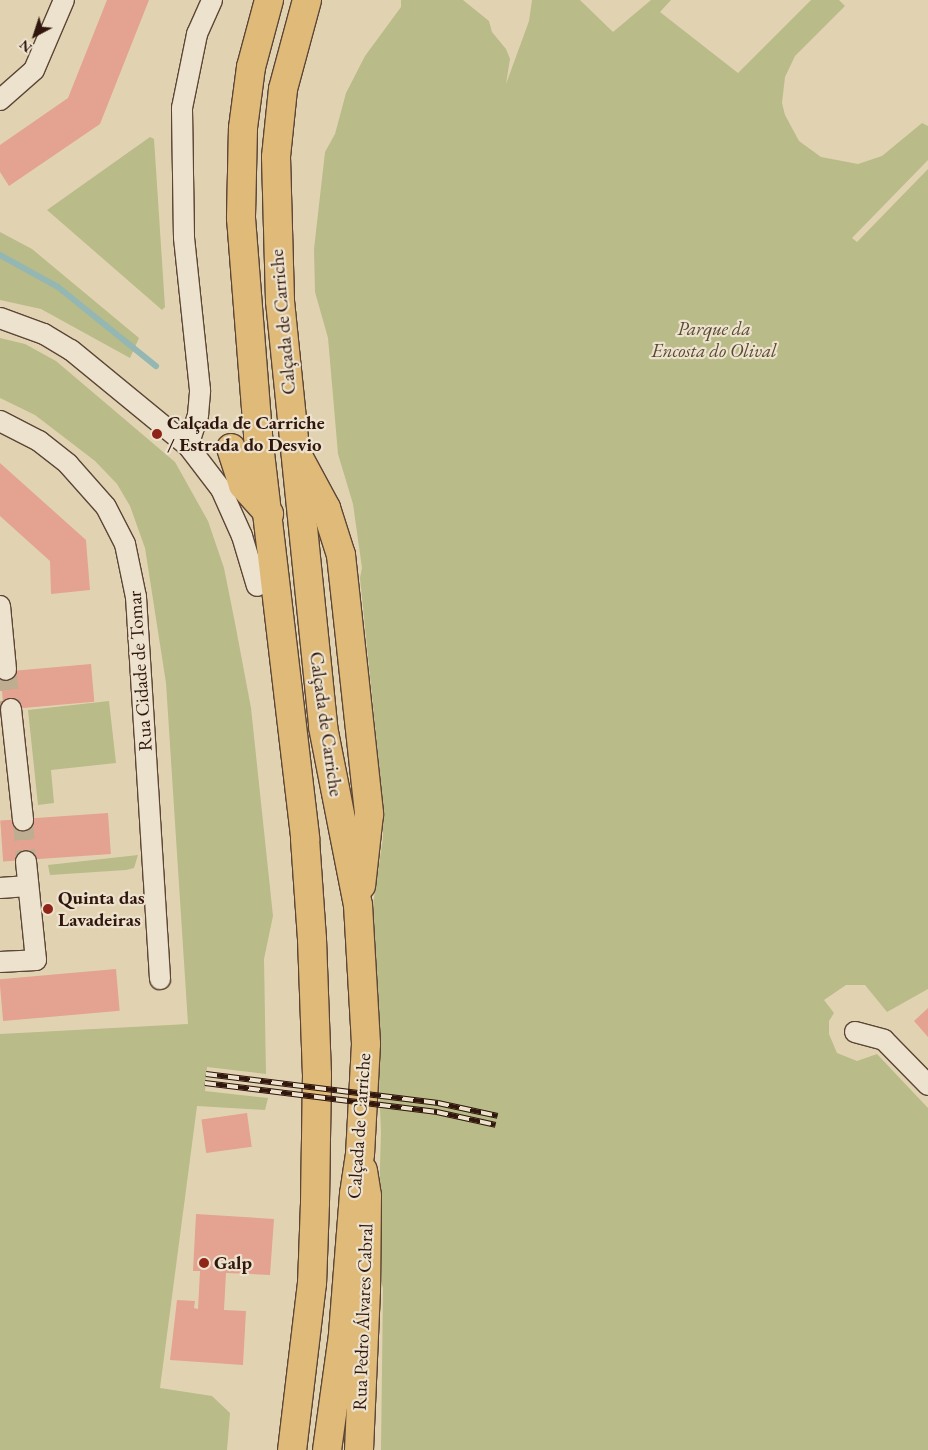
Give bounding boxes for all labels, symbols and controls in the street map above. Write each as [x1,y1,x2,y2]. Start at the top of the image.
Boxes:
north arrow [10,10,60,60]
text: N [15,36,35,57]
street label: Calçada de Carriche [265,248,301,396]
park label: Parque da Encosta do Olival [652,318,776,362]
place label: Calçada de Carriche / Estrada do Desvio [167,412,325,456]
marker: Calçada de Carriche / Estrada do Desvio [151,428,163,440]
street label: Rua Cidade de Tomar [123,590,157,752]
street label: Calçada de Carriche [305,650,347,798]
place label: Quinta das Lavadeiras [58,887,145,931]
marker: Quinta das Lavadeiras [42,903,54,915]
street label: Calçada de Carriche [343,1052,375,1200]
street label: Rua Pedro Álvares Cabral [348,1223,378,1411]
place label: Galp [214,1252,252,1274]
marker: Galp [198,1257,210,1269]

